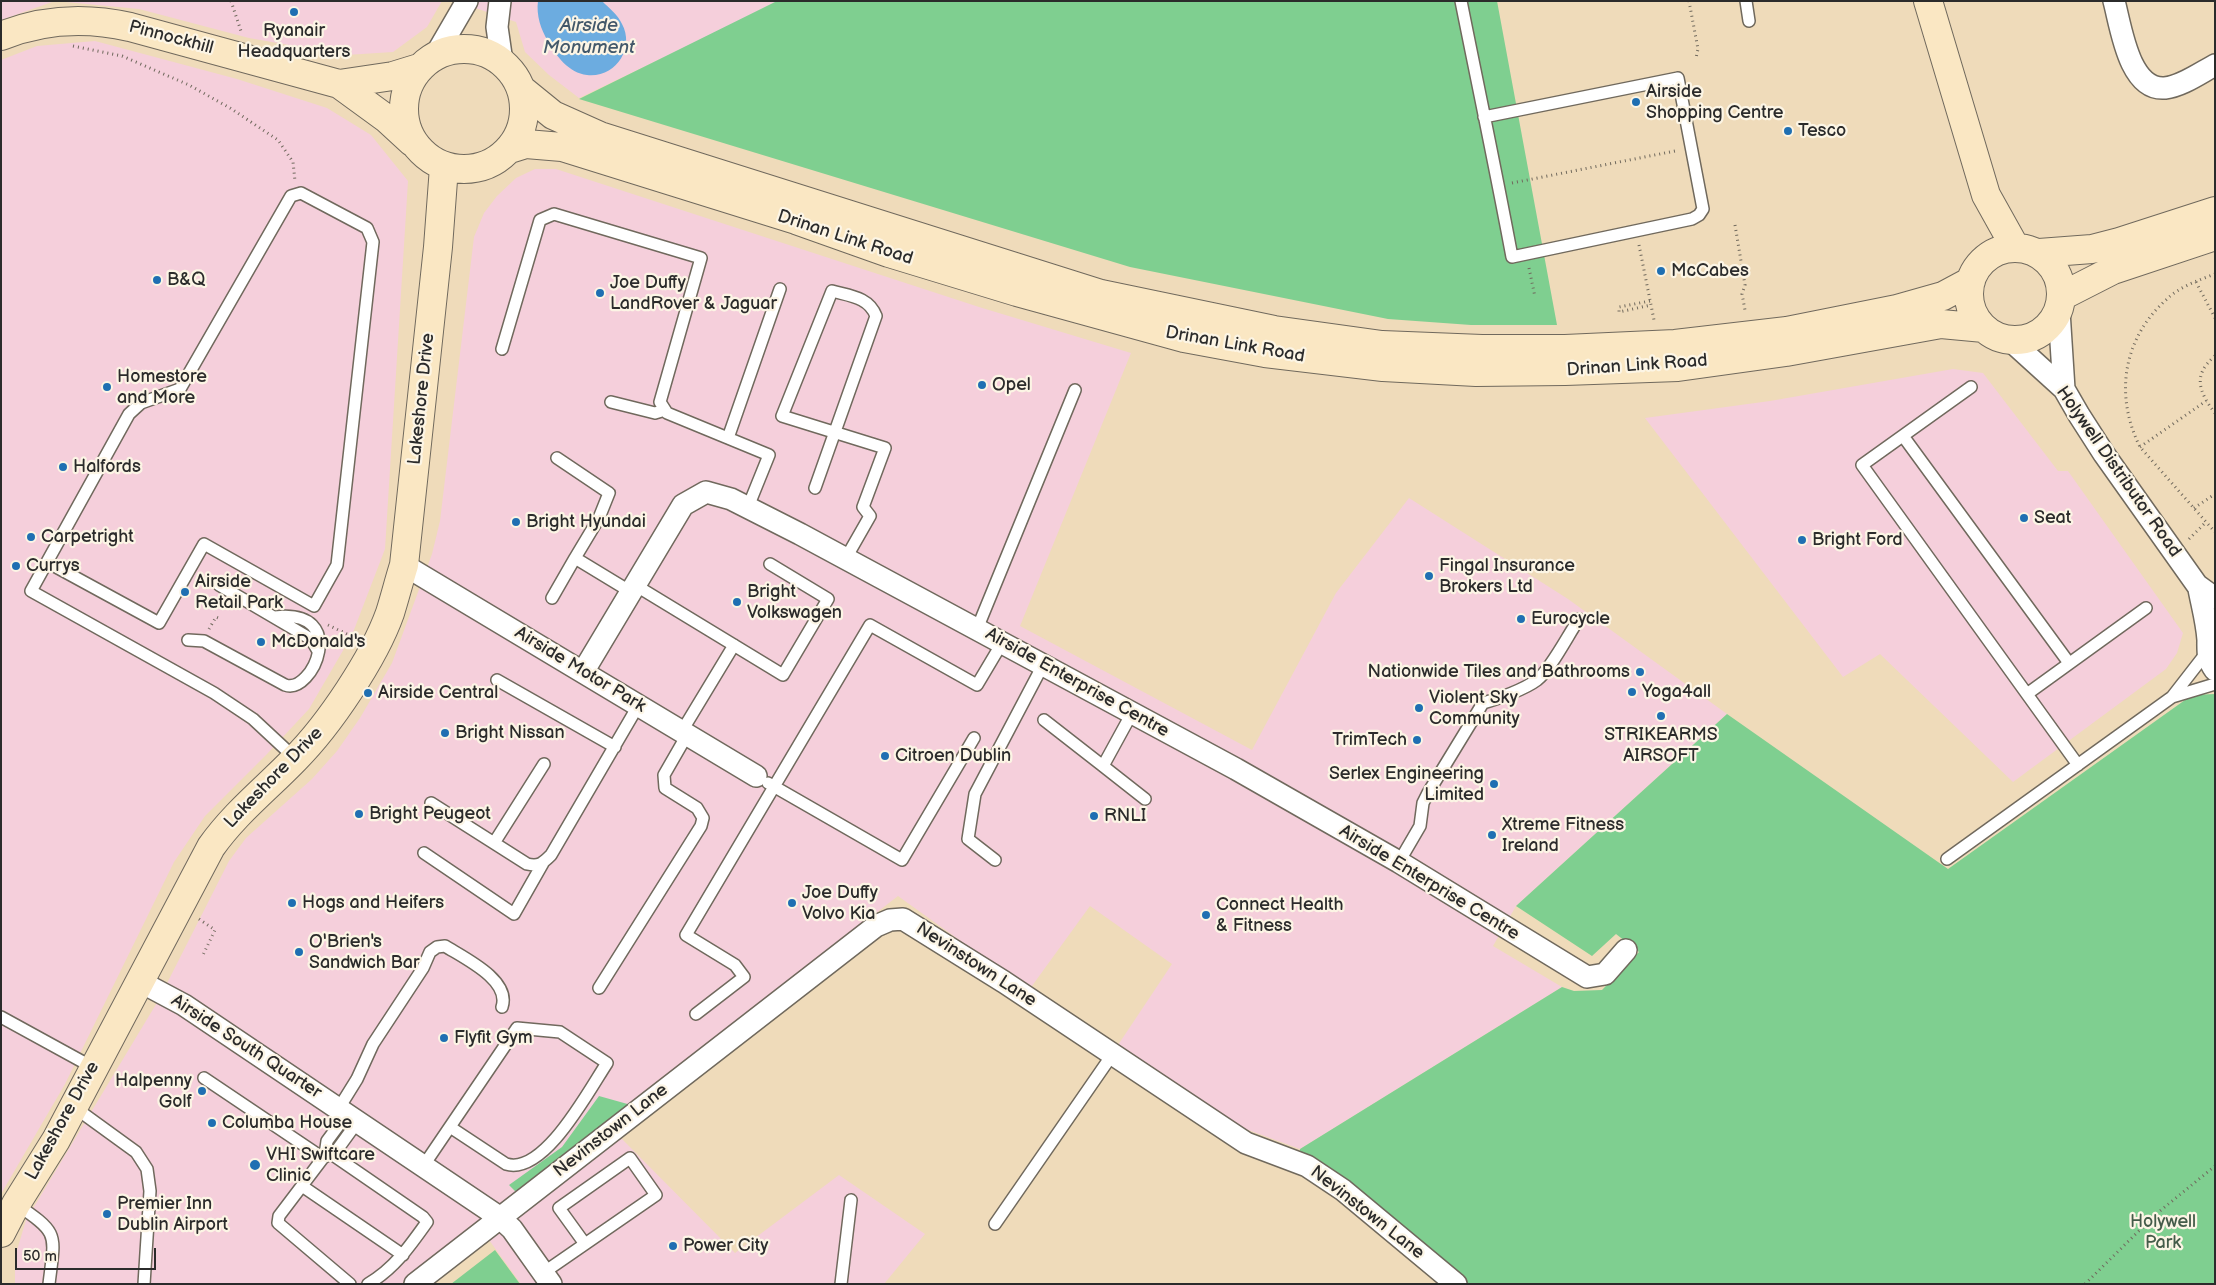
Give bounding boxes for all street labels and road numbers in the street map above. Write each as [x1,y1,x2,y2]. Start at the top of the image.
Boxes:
street label: Pinnockhill [126,16,216,60]
street label: Drinan Link Road [775,206,915,270]
street label: Drinan Link Road [1164,322,1306,368]
street label: Lakeshore Drive [404,332,440,466]
street label: Drinan Link Road [1566,350,1708,382]
street label: Holywell Distributor Road [2051,382,2185,562]
street label: Airside Motor Park [511,622,649,718]
street label: Airside Enterprise Centre [982,624,1172,742]
street label: Lakeshore Drive [220,723,328,833]
street label: Airside Enterprise Centre [1335,821,1523,945]
street label: Nevinstown Lane [912,918,1040,1012]
street label: Airside South Quarter [167,990,325,1104]
street label: Lakeshore Drive [21,1058,105,1184]
street label: Nevinstown Lane [550,1080,672,1182]
street label: Nevinstown Lane [1306,1162,1428,1264]

